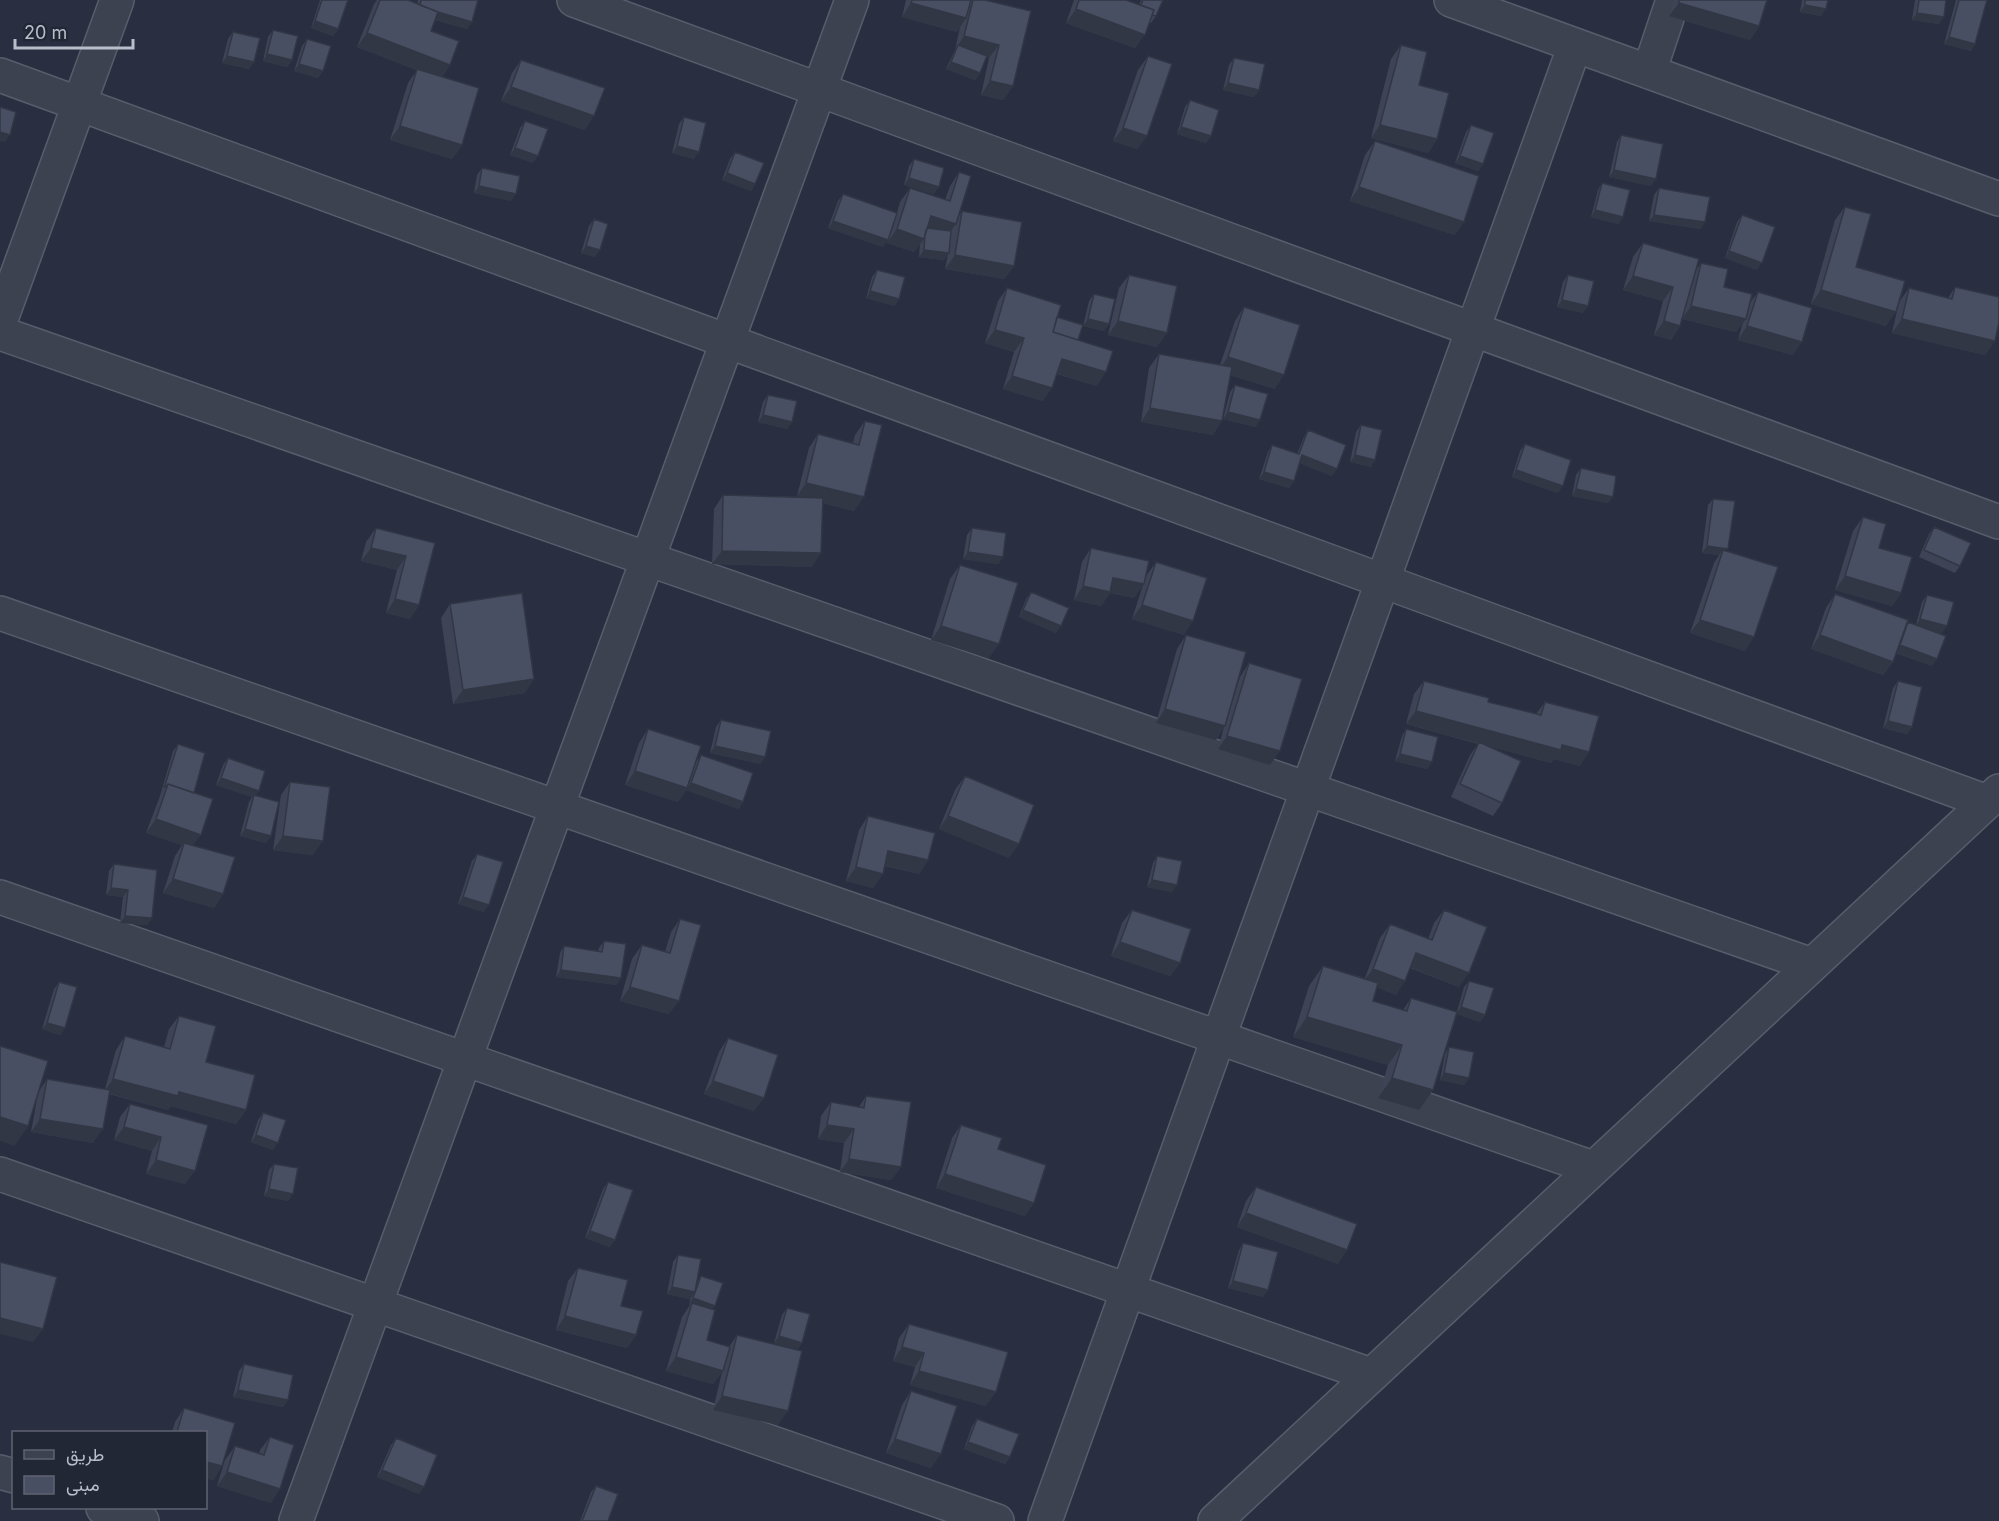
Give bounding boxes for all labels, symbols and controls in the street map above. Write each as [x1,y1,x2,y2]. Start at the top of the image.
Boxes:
scale bar [15,12,134,50]
text: 20 m [24,22,67,43]
legend [12,1431,207,1509]
text: طريق [66,1444,104,1466]
text: مبنى [66,1474,100,1496]

